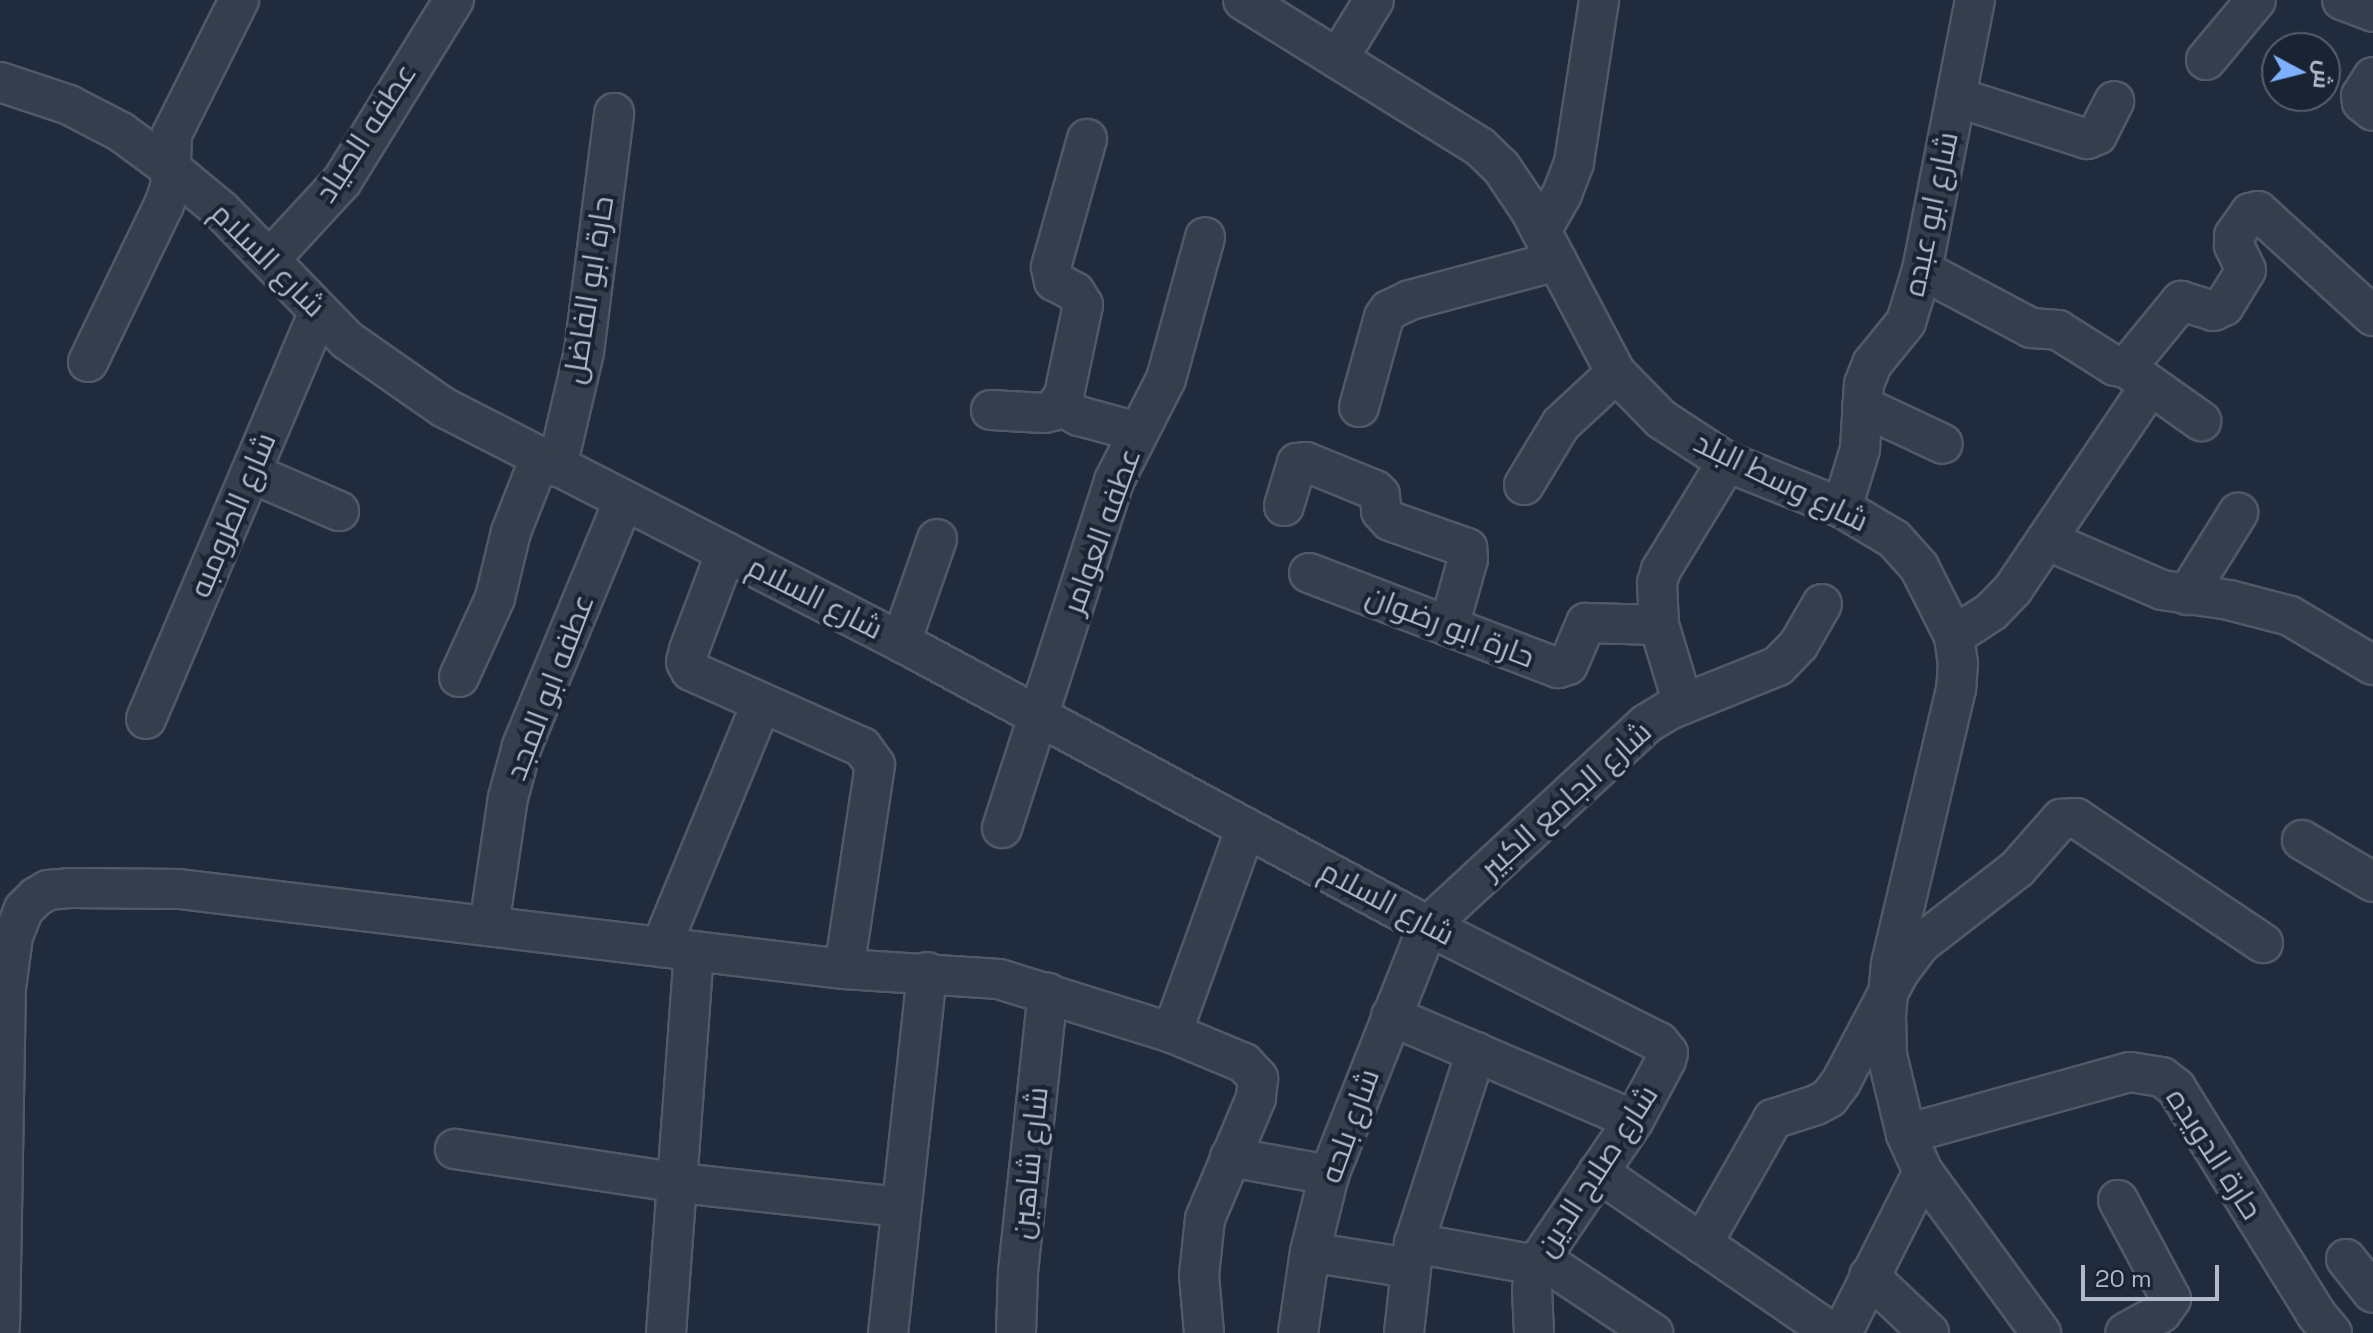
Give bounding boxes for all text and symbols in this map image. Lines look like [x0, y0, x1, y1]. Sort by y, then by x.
north arrow [2261, 32, 2341, 112]
street label: عطفه الصياد [308, 57, 424, 209]
text: ش [2307, 59, 2338, 90]
street label: شارع ابو عبده [1896, 129, 1966, 299]
street label: حارة ابو الفاضل [556, 194, 622, 386]
street label: شارع السلام [203, 195, 333, 325]
street label: شارع وسط البلد [1688, 424, 1874, 540]
street label: شارع الطرومبه [182, 427, 284, 603]
street label: عطفه العوامر [1055, 443, 1149, 619]
street label: شارع السلام [741, 549, 889, 647]
street label: حارة ابو رضوان [1361, 578, 1539, 676]
street label: عطفه ابو المجد [498, 589, 602, 785]
street label: شارع الجامع الكبير [1473, 714, 1659, 886]
street label: شارع السلام [1314, 853, 1460, 953]
street label: شارع بلحه [1313, 1064, 1387, 1188]
street label: شارع صلاح الدين [1528, 1079, 1666, 1263]
street label: حارة الدويده [2158, 1082, 2270, 1226]
street label: شارع شاهين [1004, 1085, 1056, 1241]
scale bar [2085, 1249, 2223, 1299]
text: 20 m [2095, 1263, 2152, 1294]

